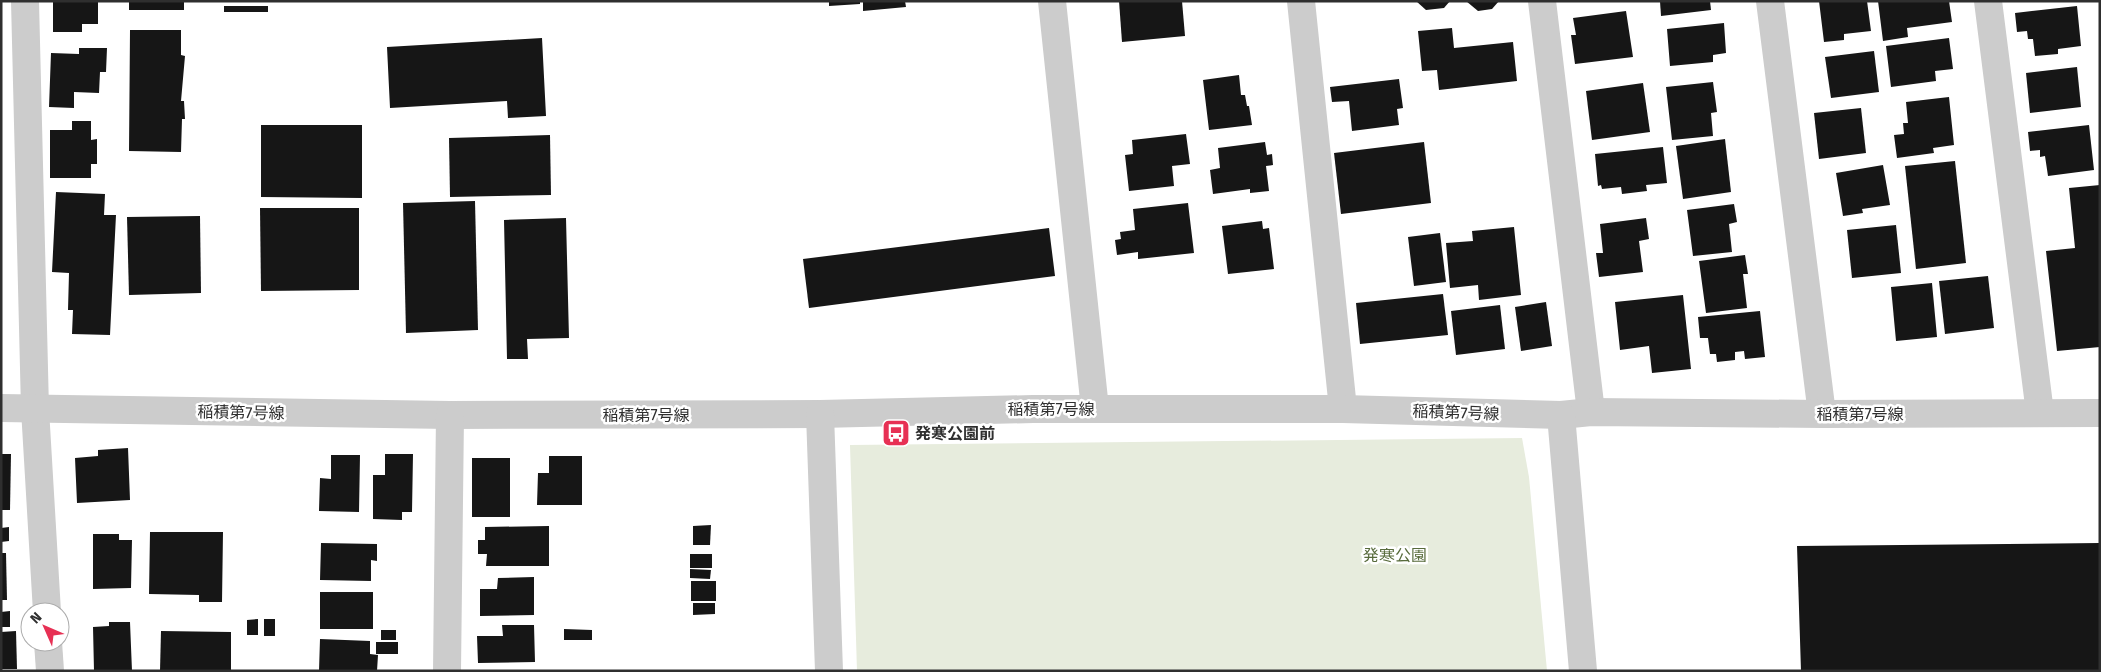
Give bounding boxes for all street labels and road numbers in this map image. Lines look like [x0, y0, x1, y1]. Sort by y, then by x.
street label: 稲積第7号線 [1007, 400, 1095, 419]
street label: 稲積第7号線 [1412, 401, 1500, 424]
street label: 稲積第7号線 [197, 402, 285, 423]
street label: 稲積第7号線 [1816, 405, 1904, 424]
street label: 稲積第7号線 [602, 406, 690, 425]

